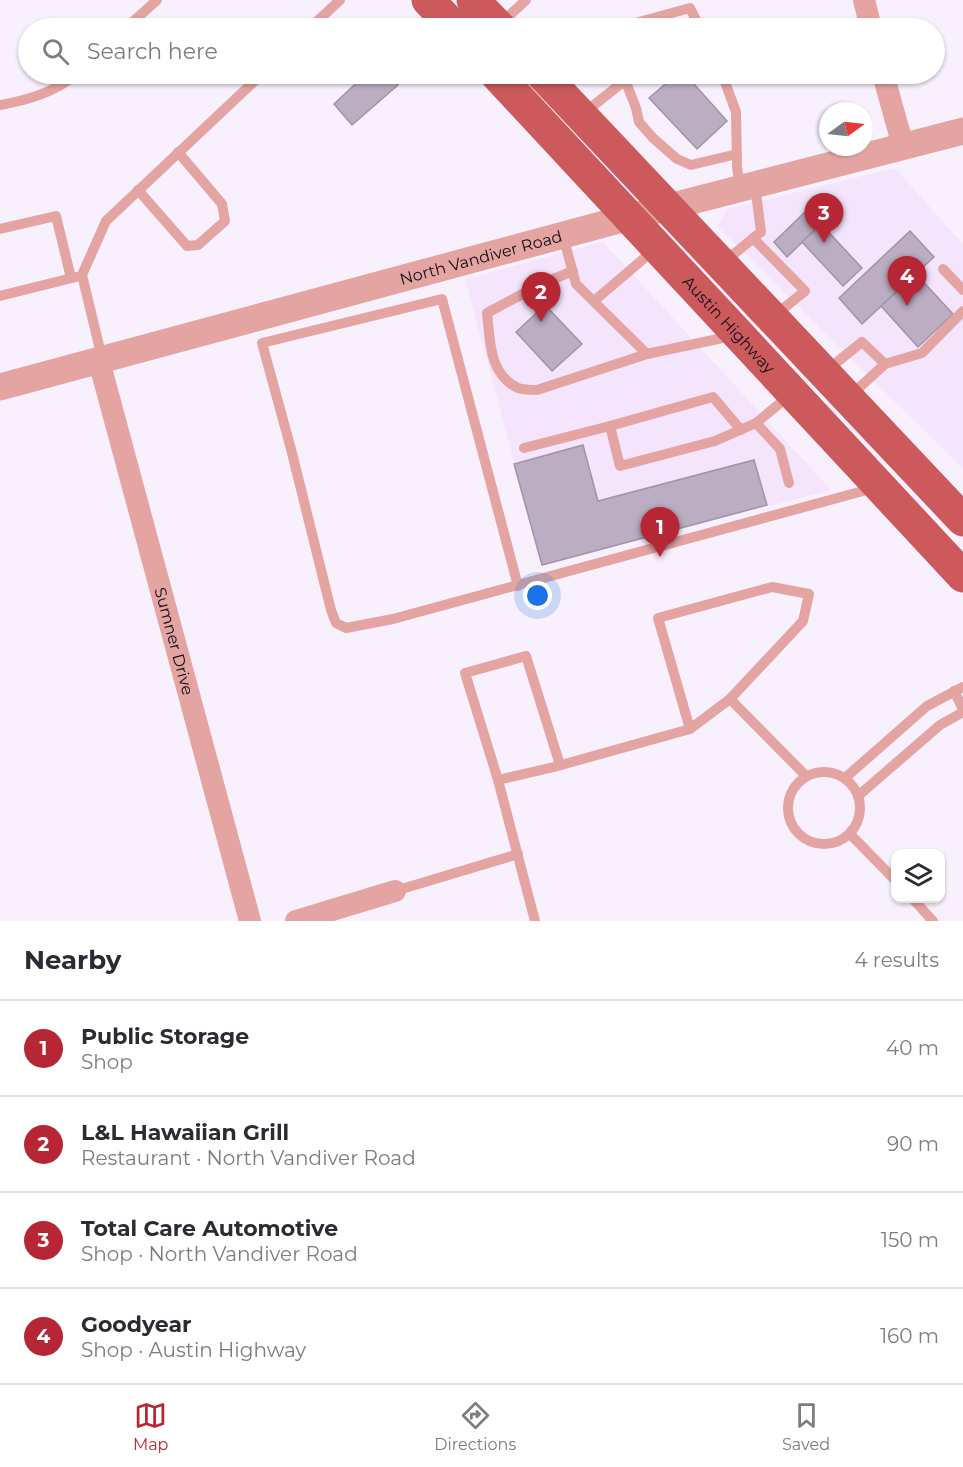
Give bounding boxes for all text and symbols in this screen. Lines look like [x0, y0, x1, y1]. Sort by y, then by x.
search box [18, 18, 945, 84]
icon: search [39, 35, 72, 68]
text: Search here [87, 38, 218, 65]
north arrow [819, 102, 873, 156]
pin: 3 [804, 194, 844, 243]
street label: North Vandiver Road [397, 226, 564, 288]
pin: 4 [888, 256, 926, 306]
pin: 2 [522, 272, 560, 322]
street label: Austin Highway [679, 272, 779, 377]
pin: 1 [640, 508, 680, 557]
your location [523, 581, 552, 610]
street label: Sumner Drive [151, 585, 198, 697]
map controls [891, 849, 945, 903]
button: layers [891, 849, 945, 903]
text: Nearby [24, 944, 121, 976]
text: 4 results [854, 948, 939, 972]
text: Public Storage [81, 1023, 249, 1050]
text: 1 [40, 1036, 47, 1060]
text: 40 m [886, 1036, 939, 1060]
text: Shop [81, 1050, 133, 1074]
text: L&L Hawaiian Grill [81, 1119, 289, 1146]
text: 2 [38, 1132, 49, 1156]
text: 90 m [887, 1132, 939, 1156]
text: Restaurant · North Vandiver Road [81, 1146, 416, 1170]
text: Total Care Automotive [81, 1215, 338, 1242]
text: 3 [38, 1228, 49, 1252]
text: 150 m [881, 1228, 939, 1252]
text: Shop · North Vandiver Road [81, 1242, 358, 1266]
text: Goodyear [81, 1311, 191, 1338]
text: 4 [37, 1324, 50, 1348]
text: 160 m [880, 1324, 939, 1348]
text: Shop · Austin Highway [81, 1338, 306, 1362]
tab: Map [133, 1399, 168, 1454]
tab: Directions [434, 1399, 516, 1454]
tab: Saved [782, 1399, 830, 1454]

